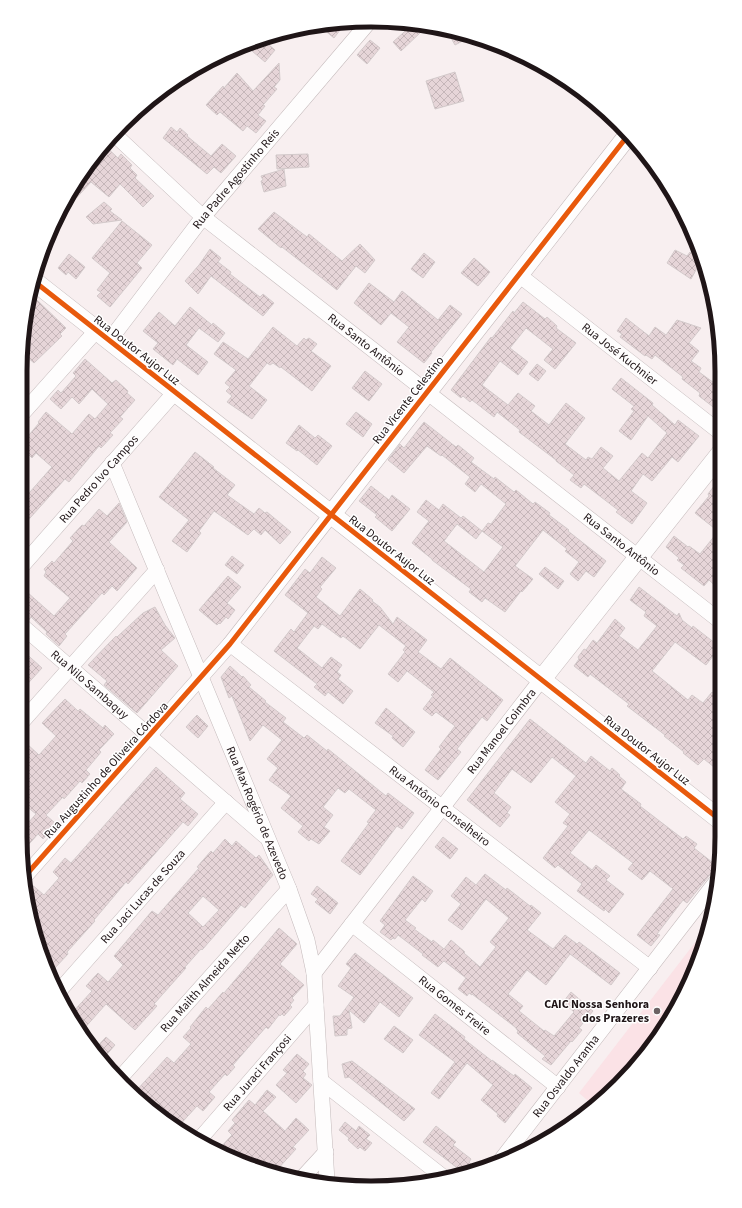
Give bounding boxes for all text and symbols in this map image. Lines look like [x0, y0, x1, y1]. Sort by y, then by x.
street label: Rua Padre Agostinho Reis [189, 125, 284, 233]
street label: Rua Santo Antônio [324, 310, 408, 380]
street label: Rua Doutor Aujor Luz [90, 311, 184, 390]
street label: Rua José Kuchnier [578, 319, 662, 390]
street label: Rua Vicente Celestino [369, 353, 448, 448]
street label: Rua Pedro Ivo Campos [55, 431, 143, 527]
street label: Rua Santo Antônio [579, 509, 663, 580]
street label: Rua Doutor Aujor Luz [345, 511, 439, 590]
street label: Rua Nilo Sambaquy [47, 646, 133, 724]
street label: Rua Manoel Coimbra [463, 685, 540, 778]
street label: Rua Augustinho de Oliveira Córdova [40, 698, 173, 842]
street label: Rua Doutor Aujor Luz [600, 711, 694, 790]
street label: Rua Max Rogério de Azevedo [222, 744, 292, 882]
street label: Rua Antônio Conselheiro [385, 762, 494, 851]
street label: Rua Jaci Lucas de Souza [97, 846, 190, 948]
street label: Rua Mailth Almeida Netto [157, 930, 254, 1036]
street label: Rua Gomes Freire [415, 972, 494, 1040]
place label: CAIC Nossa Senhora dos Prazeres [544, 996, 649, 1027]
marker: CAIC Nossa Senhora dos Prazeres [652, 1006, 662, 1016]
street label: Rua Juraci Françosi [220, 1031, 296, 1115]
street label: Rua Osvaldo Aranha [529, 1031, 604, 1121]

